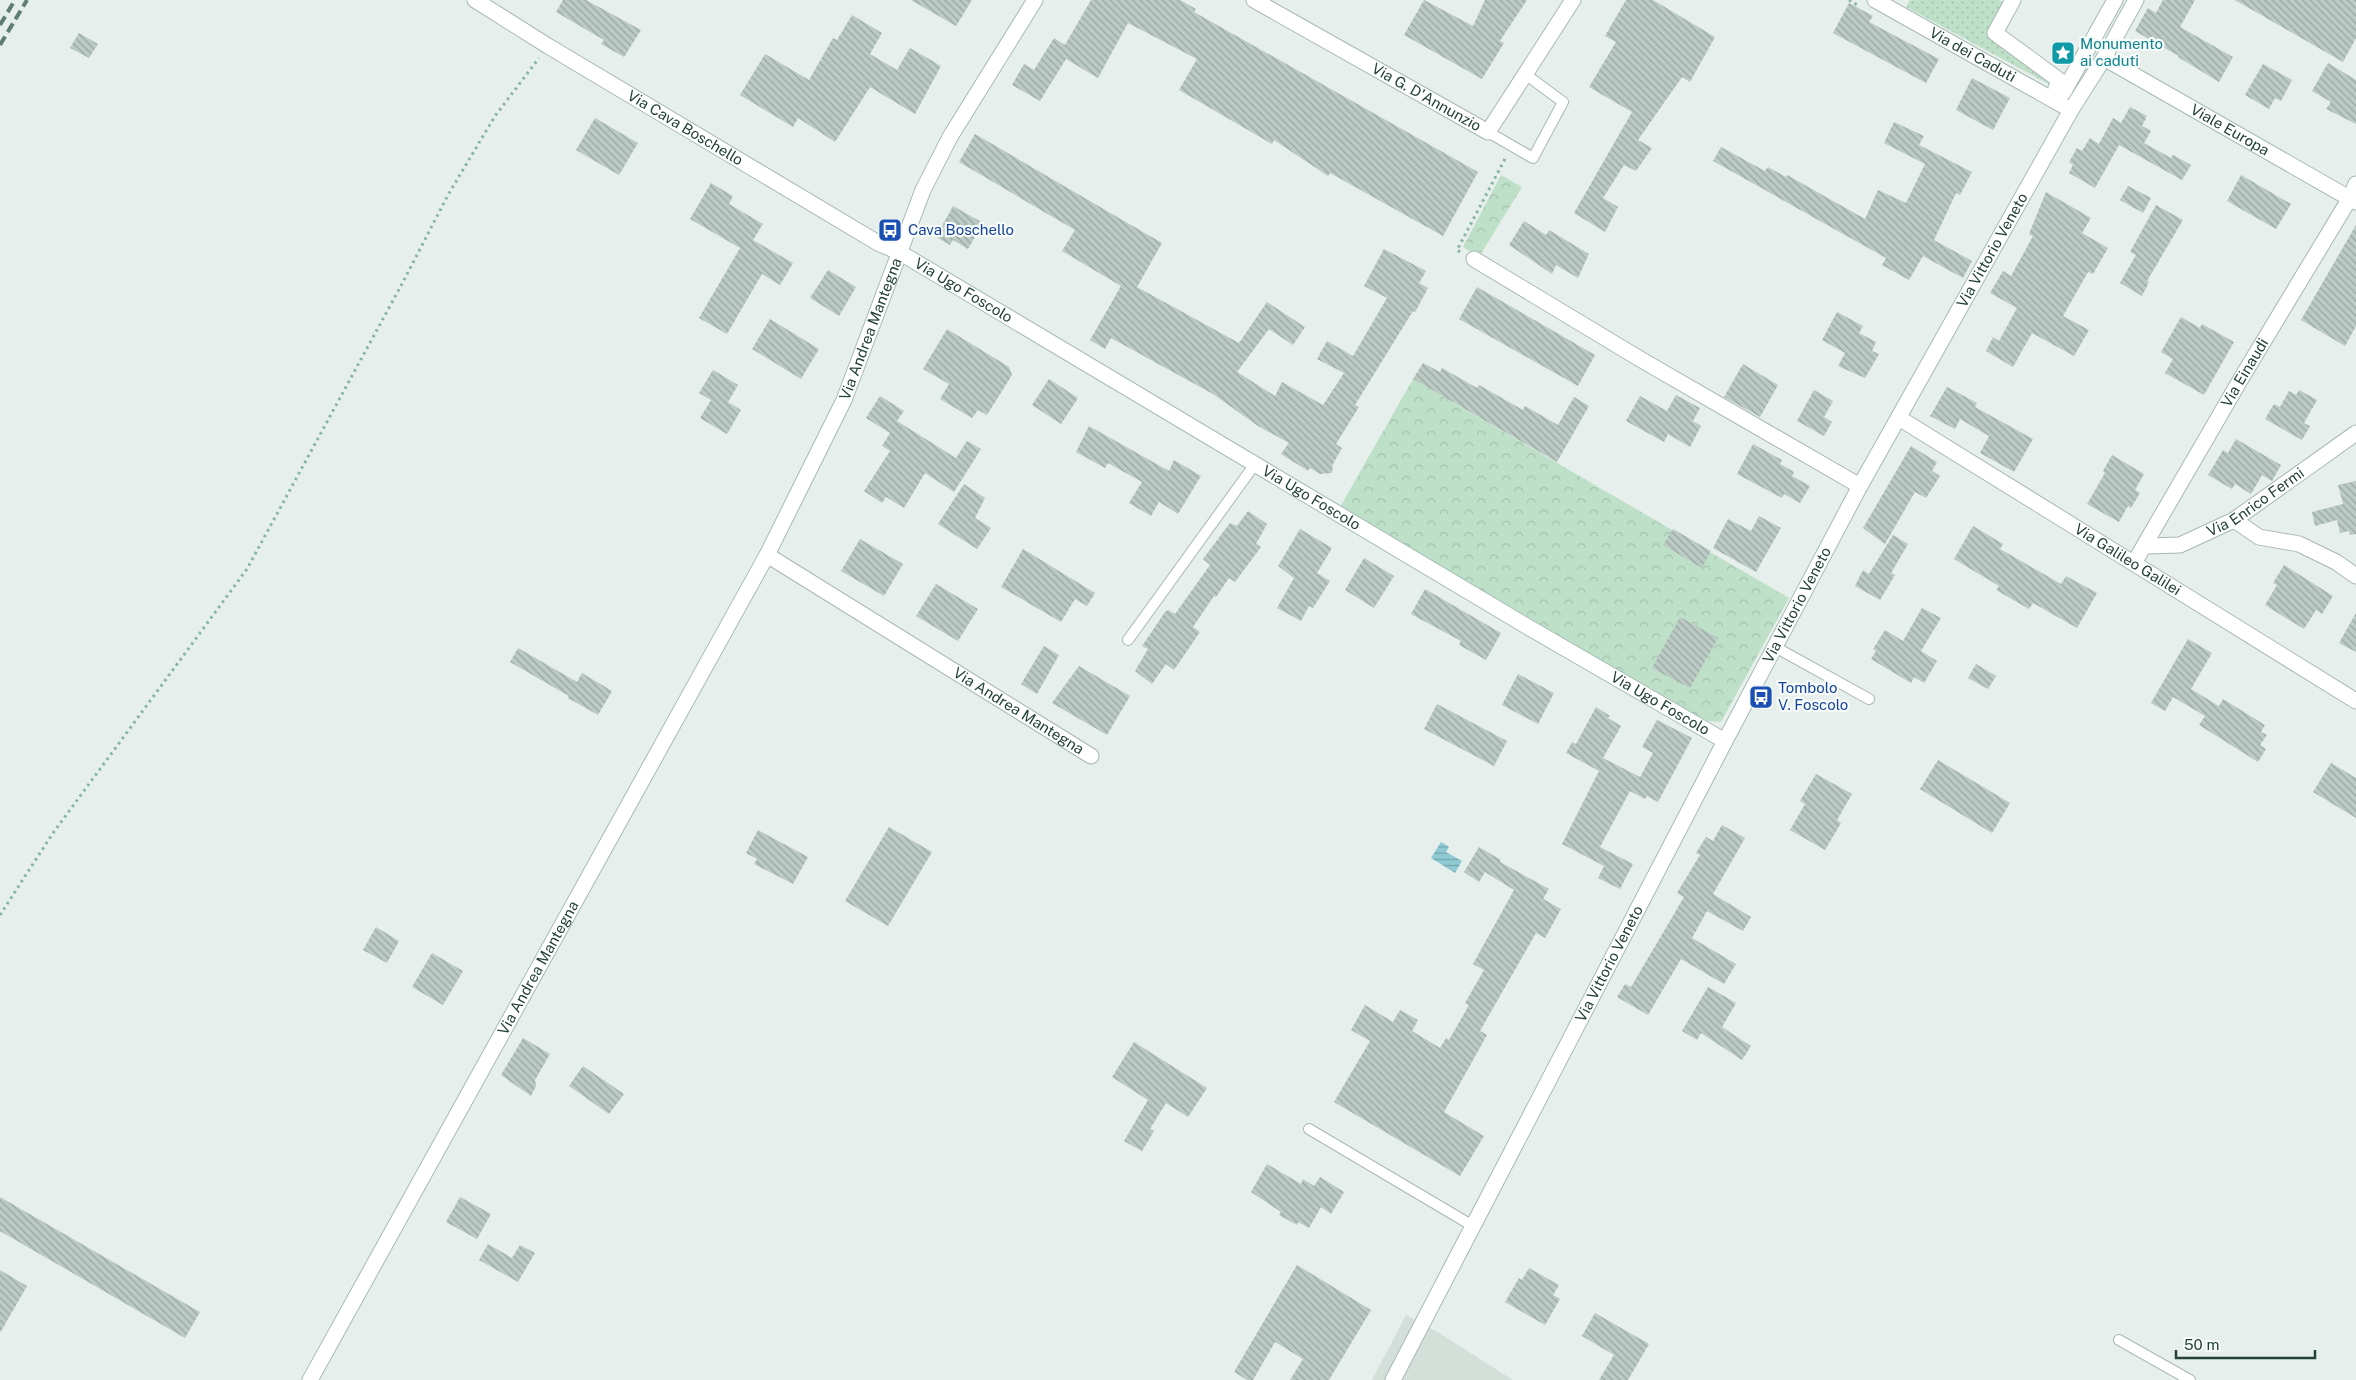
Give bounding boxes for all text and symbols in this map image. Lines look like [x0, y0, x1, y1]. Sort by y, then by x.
street label: Via dei Caduti [1927, 23, 2019, 85]
place label: Monumento ai caduti [2080, 35, 2163, 69]
place icon: Monumento ai caduti [2050, 40, 2076, 66]
street label: Via G. D'Annunzio [1369, 59, 1484, 134]
street label: Via Cava Boschello [624, 86, 746, 168]
street label: Viale Europa [2188, 100, 2272, 159]
street label: Via Vittorio Veneto [1953, 190, 2031, 310]
bus stop icon: Cava Boschello [877, 217, 903, 243]
place label: Cava Boschello [908, 221, 1014, 238]
street label: Via Ugo Foscolo [912, 254, 1016, 326]
street label: Via Andrea Mantegna [836, 255, 905, 402]
street label: Via Einaudi [2217, 335, 2271, 410]
street label: Via Ugo Foscolo [1260, 462, 1364, 533]
street label: Via Enrico Fermi [2204, 464, 2307, 539]
street label: Via Galileo Galilei [2072, 520, 2184, 599]
street label: Via Vittorio Veneto [1759, 544, 1834, 666]
street label: Via Andrea Mantegna [950, 664, 1087, 758]
street label: Via Ugo Foscolo [1608, 668, 1713, 738]
place label: Tombolo V. Foscolo [1778, 679, 1848, 713]
bus stop icon: Tombolo V. Foscolo [1748, 684, 1774, 710]
street label: Via Andrea Mantegna [494, 898, 582, 1038]
street label: Via Vittorio Veneto [1572, 903, 1646, 1025]
scale bar [2176, 1328, 2315, 1360]
text: 50 m [2184, 1336, 2219, 1353]

